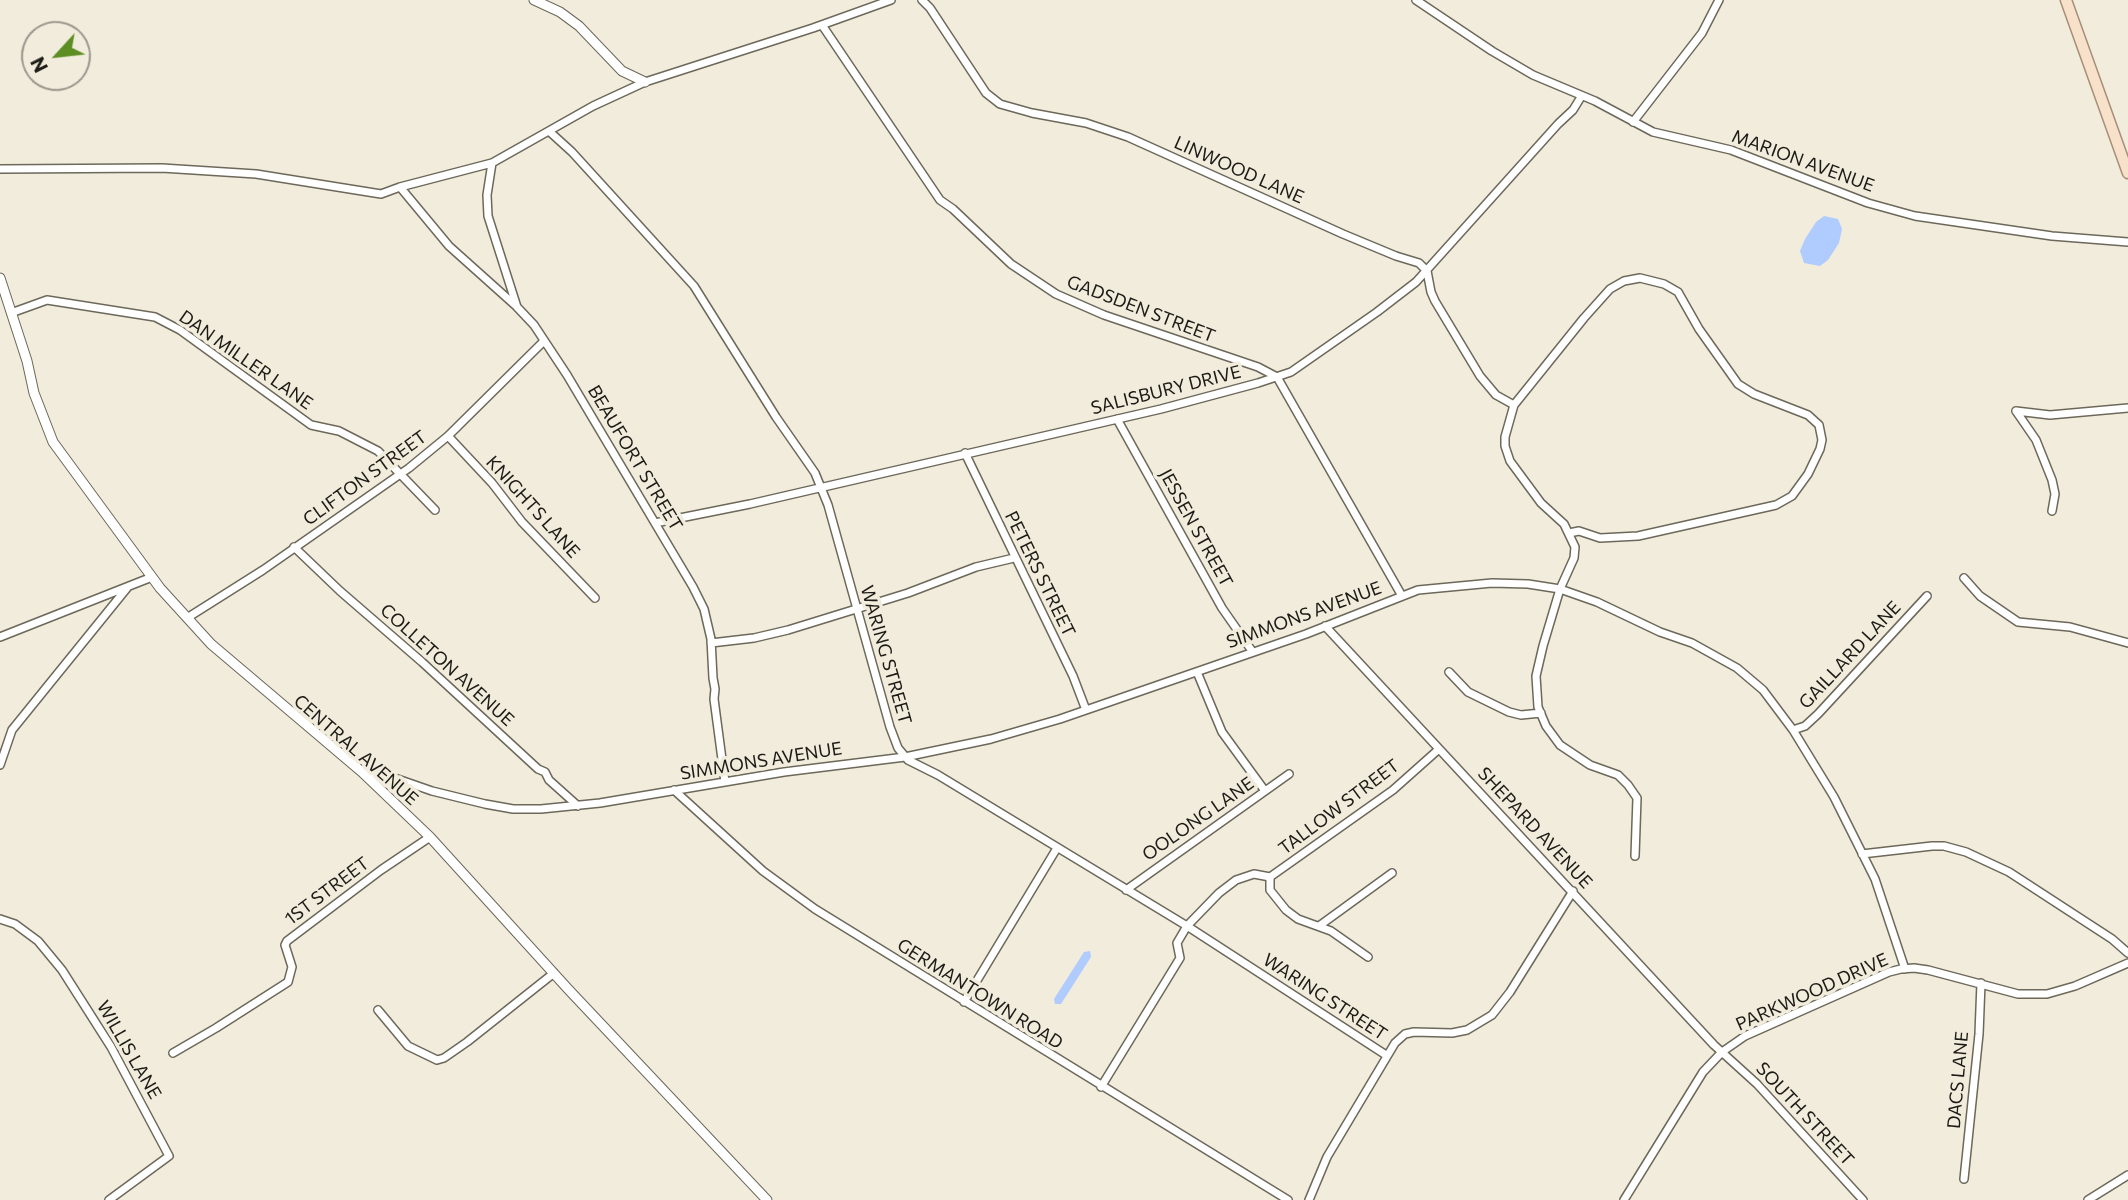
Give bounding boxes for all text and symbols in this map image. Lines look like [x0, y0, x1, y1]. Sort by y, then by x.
north arrow [21, 21, 91, 91]
text: N [25, 53, 52, 76]
street label: MARION AVENUE [1729, 125, 1877, 197]
street label: LINWOOD LANE [1171, 132, 1307, 208]
street label: GADSDEN STREET [1064, 271, 1218, 347]
street label: DAN MILLER LANE [175, 306, 317, 414]
street label: SALISBURY DRIVE [1089, 361, 1243, 419]
street label: BEAUFORT STREET [583, 381, 687, 535]
street label: CLIFTON STREET [299, 426, 431, 530]
street label: KNIGHTS LANE [482, 452, 584, 562]
street label: JESSEN STREET [1155, 465, 1237, 591]
street label: PETERS STREET [1000, 508, 1080, 640]
street label: SIMMONS AVENUE [1223, 577, 1385, 653]
street label: WARING STREET [856, 583, 916, 727]
street label: GAILLARD LANE [1795, 597, 1905, 713]
street label: COLLETON AVENUE [376, 599, 518, 731]
street label: CENTRAL AVENUE [289, 690, 423, 810]
street label: SIMMONS AVENUE [679, 738, 843, 784]
street label: TALLOW STREET [1274, 755, 1404, 859]
street label: SHEPARD AVENUE [1473, 763, 1597, 893]
street label: OOLONG LANE [1138, 773, 1258, 865]
street label: 1ST STREET [281, 852, 373, 930]
street label: GERMANTOWN ROAD [893, 934, 1067, 1054]
street label: WARING STREET [1259, 949, 1391, 1045]
street label: PARKWOOD DRIVE [1733, 949, 1891, 1035]
street label: WILLIS LANE [92, 997, 166, 1103]
street label: DACS LANE [1943, 1030, 1973, 1130]
street label: SOUTH STREET [1752, 1058, 1858, 1170]

